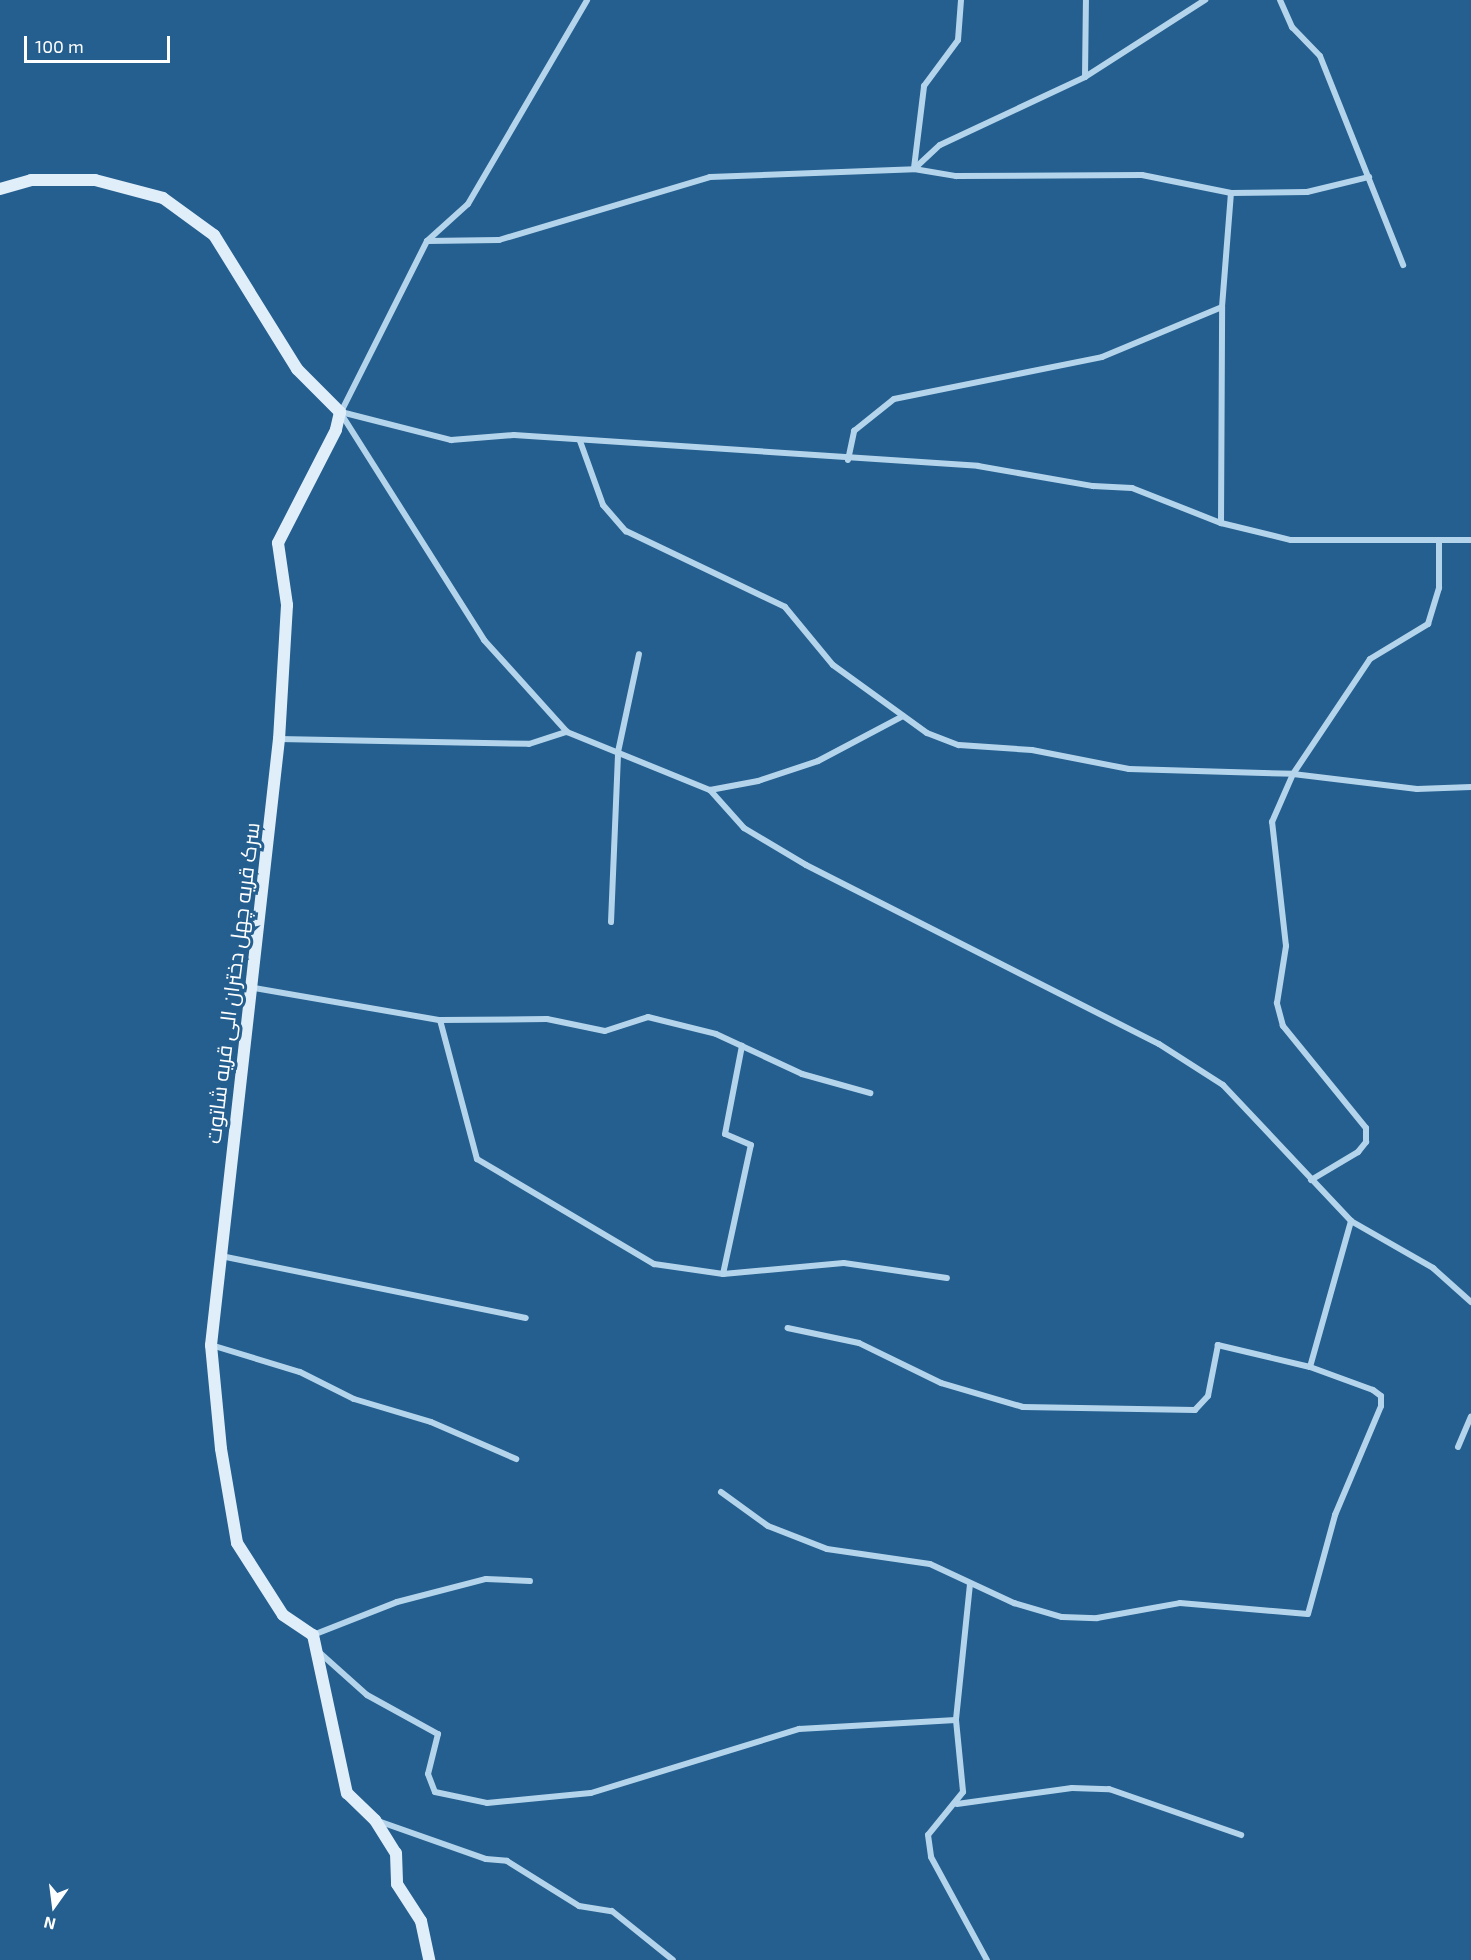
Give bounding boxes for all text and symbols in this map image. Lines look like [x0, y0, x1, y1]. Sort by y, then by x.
scale bar [27, 24, 172, 62]
text: 100 m [35, 35, 84, 57]
street label: سرک قریه چهل دختران الی قریه شاتوت [200, 821, 264, 1145]
north arrow [24, 1876, 84, 1936]
text: N [42, 1913, 57, 1935]

